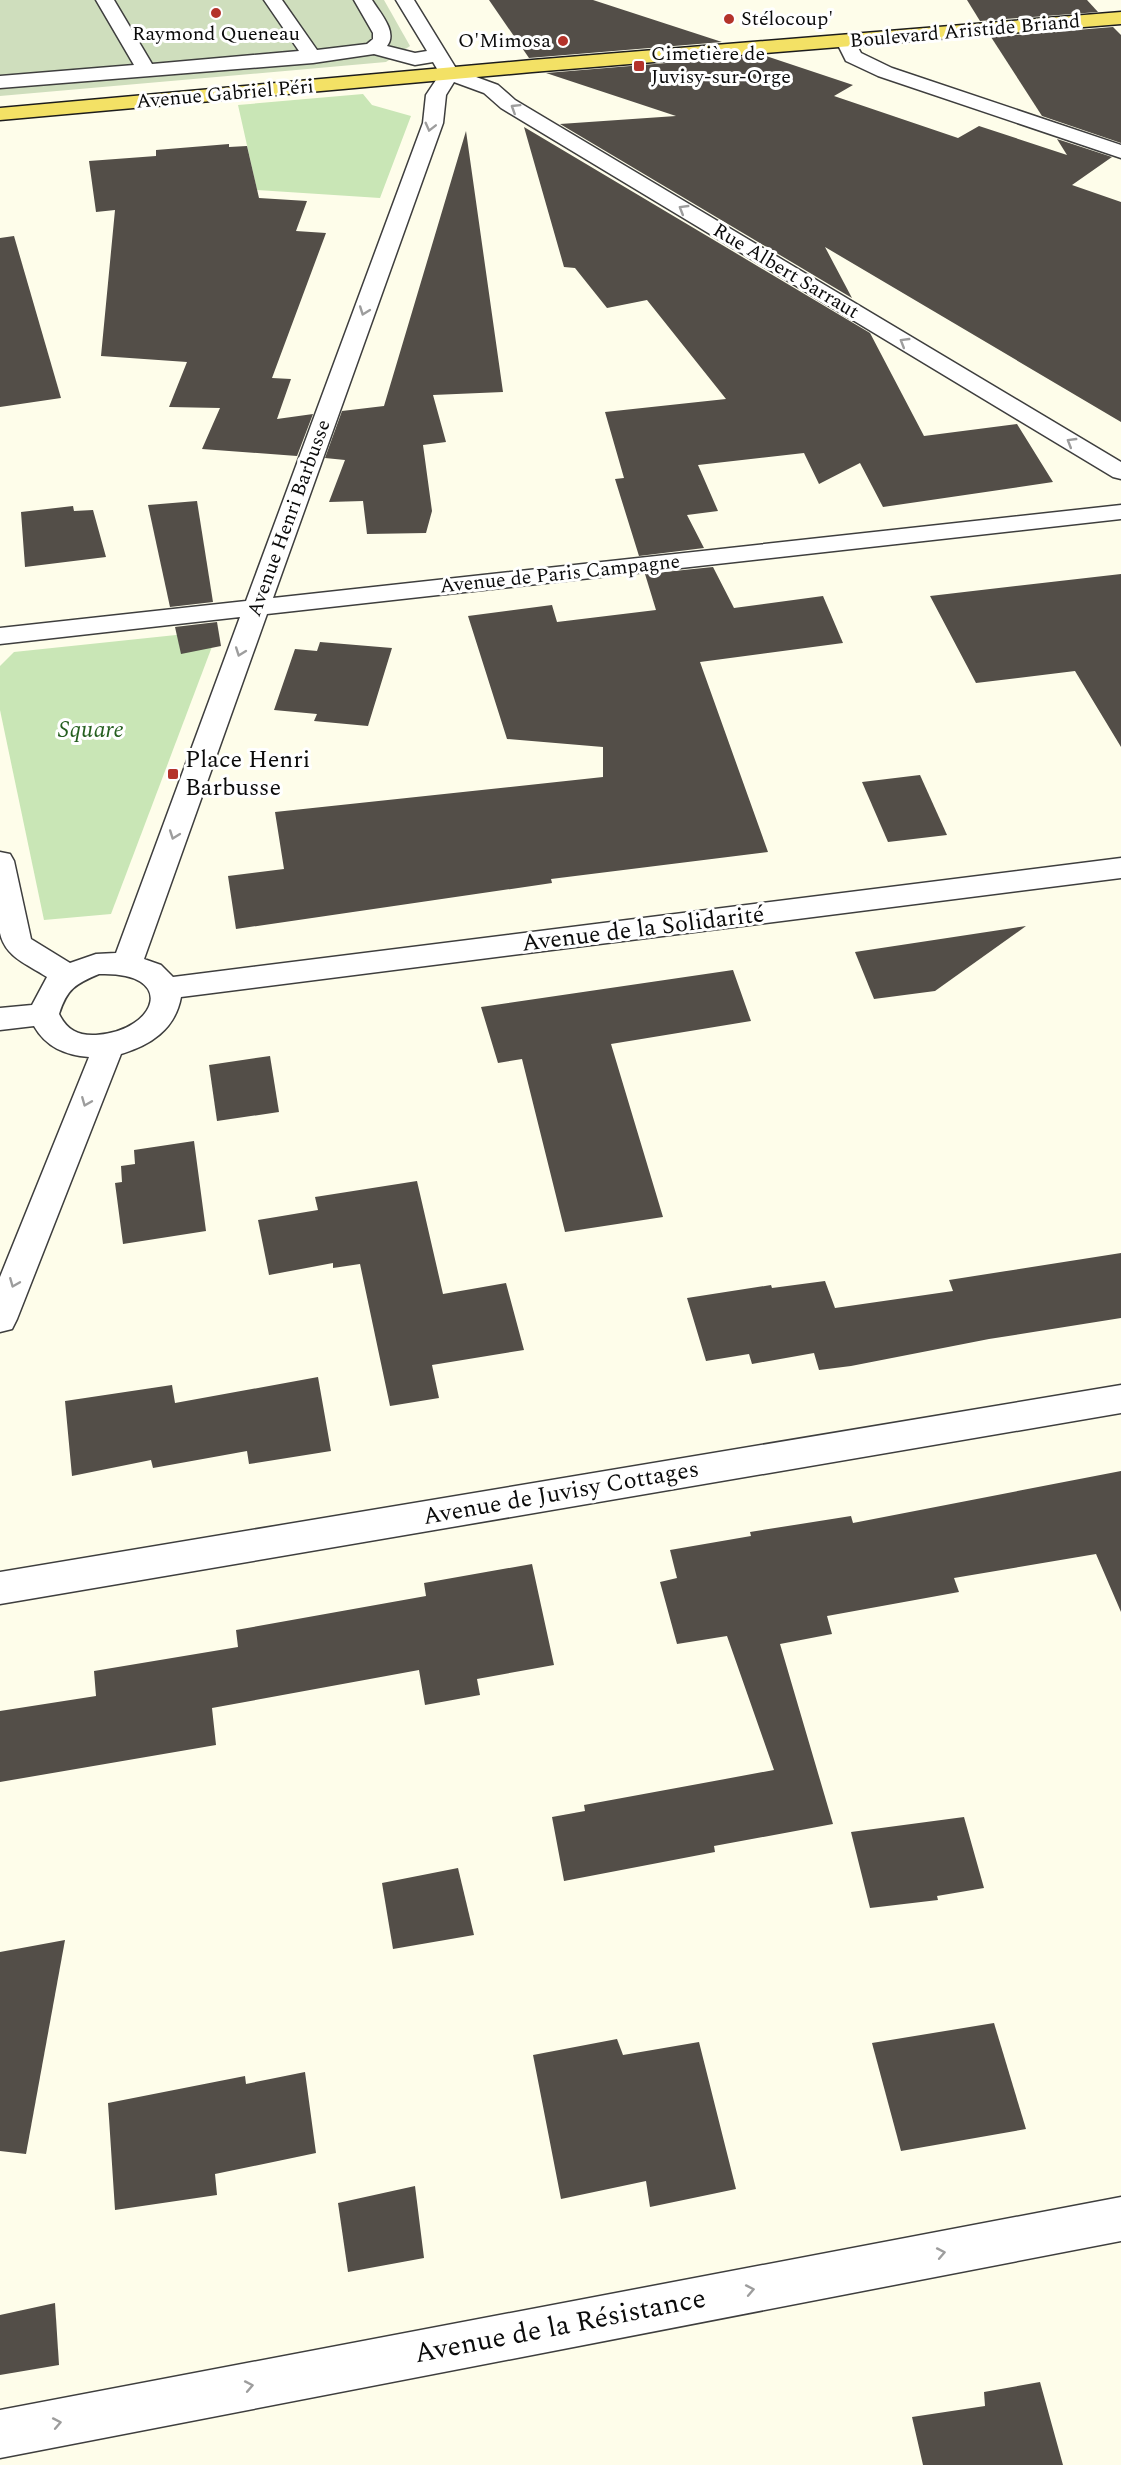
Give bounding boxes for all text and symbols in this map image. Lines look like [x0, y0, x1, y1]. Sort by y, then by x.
place label: Stélocoup' [741, 4, 833, 34]
marker: Raymond Queneau [209, 6, 223, 20]
street label: Boulevard Aristide Briand [849, 6, 1081, 56]
marker: Stélocoup' [722, 12, 736, 26]
place label: Raymond Queneau [132, 19, 300, 49]
place label: O'Mimosa [458, 26, 551, 56]
marker: O'Mimosa [556, 34, 570, 48]
place label: Cimetière de Juvisy-sur-Orge [651, 39, 791, 92]
marker: Cimetière de Juvisy-sur-Orge [632, 59, 646, 73]
street label: Avenue Gabriel Péri [135, 71, 315, 117]
one-way arrow [511, 105, 522, 116]
one-way arrow [425, 122, 438, 132]
one-way arrow [679, 205, 689, 216]
street label: Rue Albert Sarraut [707, 215, 865, 327]
one-way arrow [359, 305, 372, 315]
one-way arrow [900, 337, 910, 349]
street label: Avenue Henri Barbusse [239, 415, 339, 621]
one-way arrow [1067, 438, 1077, 450]
street label: Avenue de Paris Campagne [438, 546, 682, 602]
one-way arrow [235, 645, 247, 656]
park label: Square [58, 712, 124, 748]
place label: Place Henri Barbusse [185, 742, 310, 806]
marker: Place Henri Barbusse [166, 767, 180, 781]
one-way arrow [168, 829, 181, 840]
street label: Avenue de la Solidarité [520, 896, 766, 962]
one-way arrow [81, 1095, 93, 1106]
one-way arrow [9, 1277, 21, 1288]
street label: Avenue de Juvisy Cottages [420, 1451, 702, 1535]
one-way arrow [936, 2247, 946, 2260]
street label: Avenue de la Résistance [411, 2277, 709, 2375]
one-way arrow [745, 2284, 755, 2297]
one-way arrow [244, 2380, 254, 2393]
one-way arrow [52, 2417, 62, 2430]

